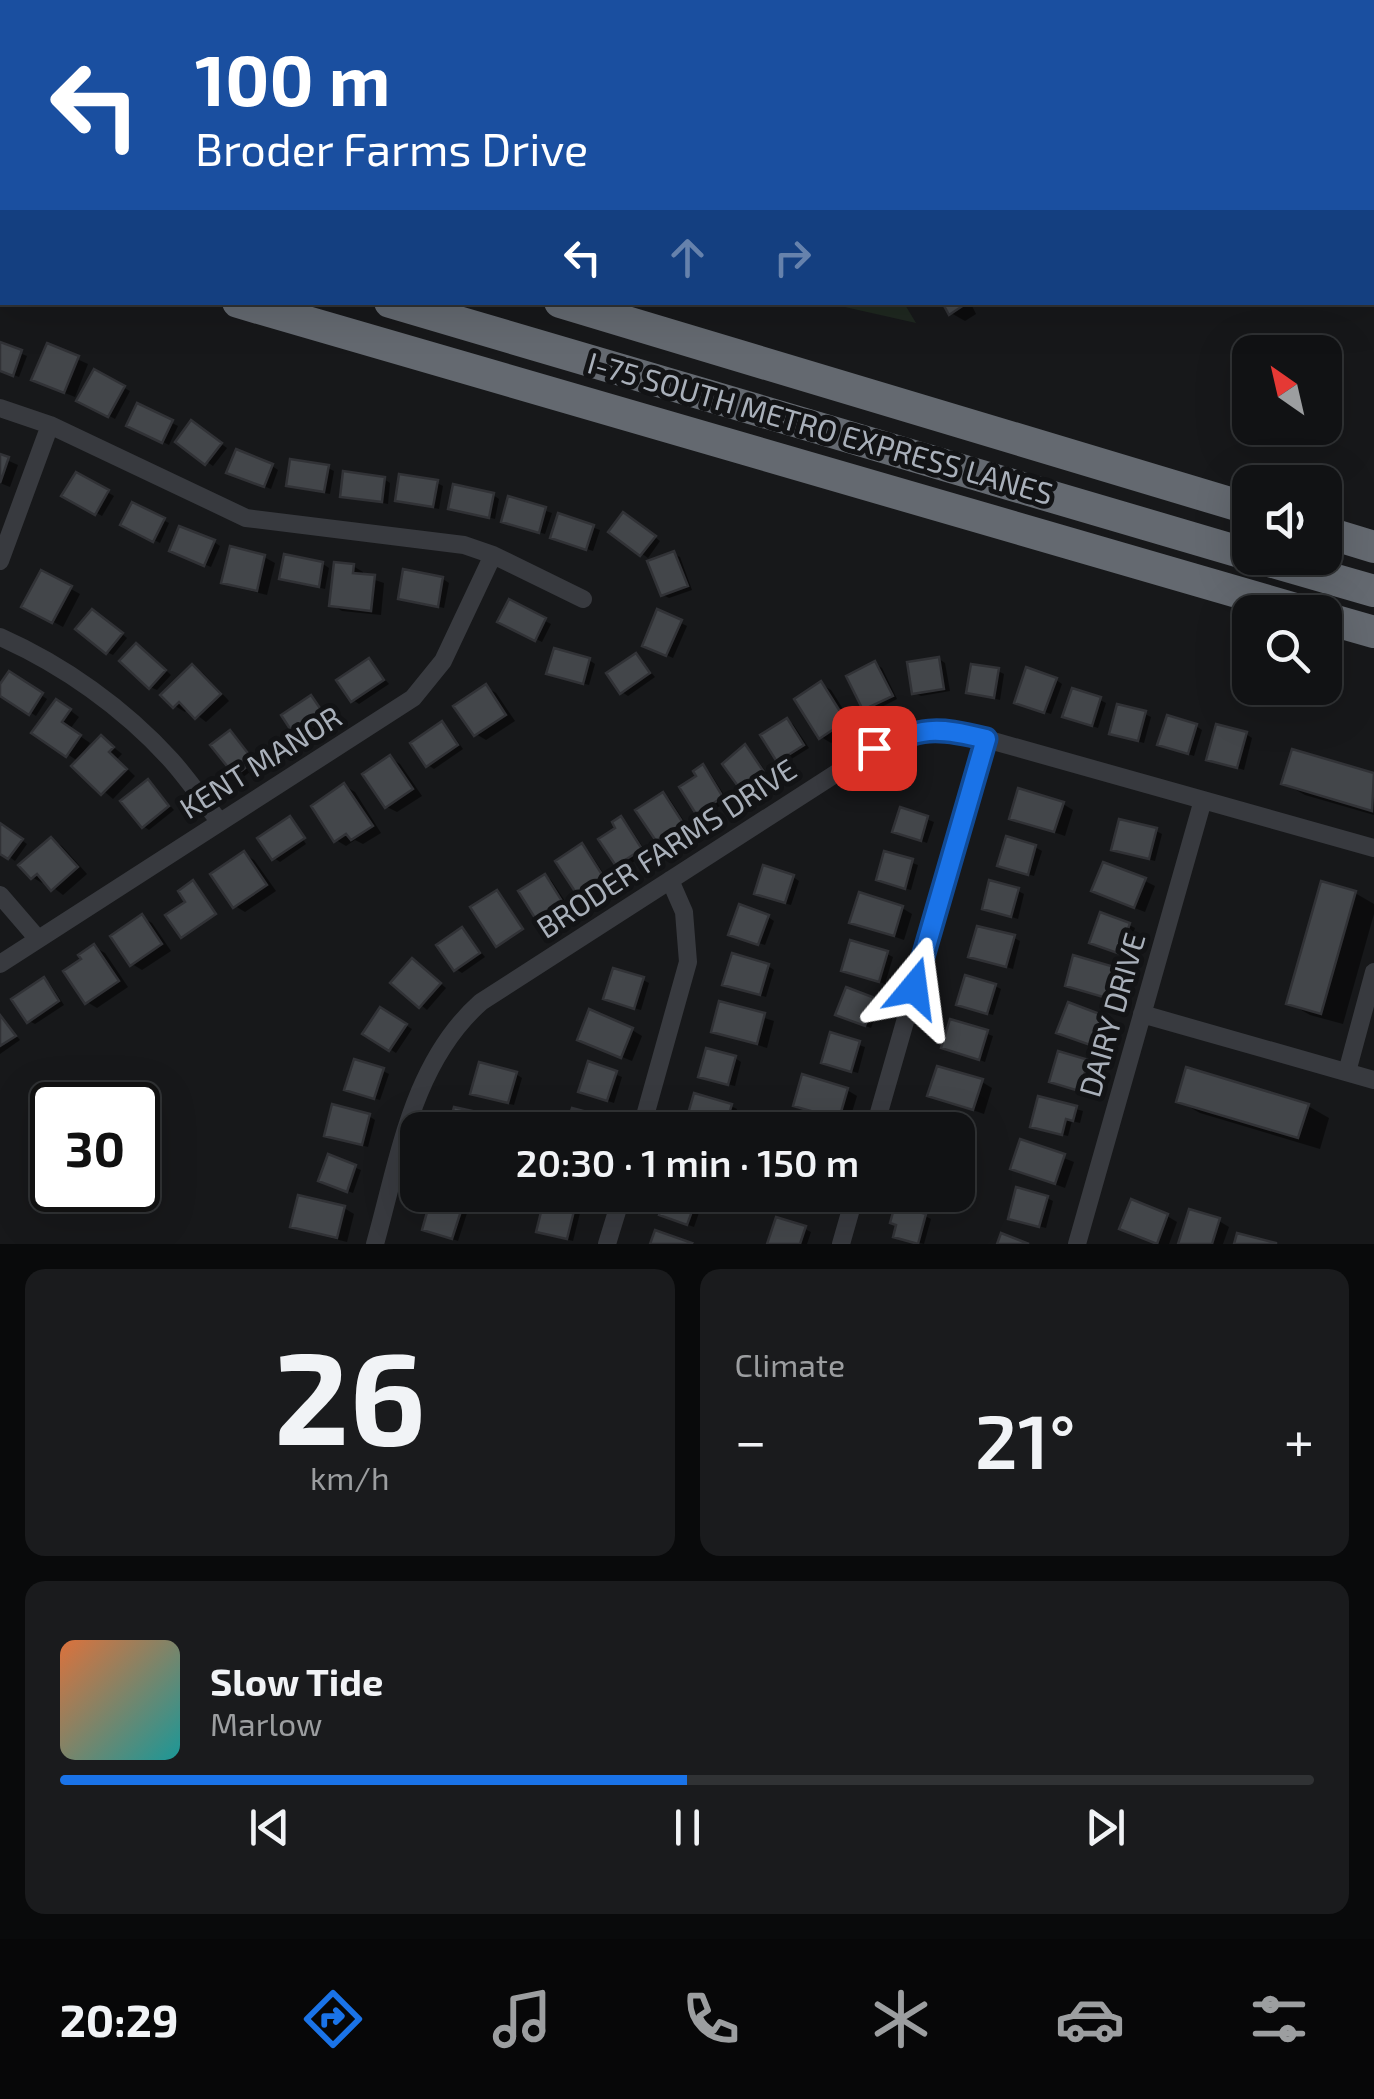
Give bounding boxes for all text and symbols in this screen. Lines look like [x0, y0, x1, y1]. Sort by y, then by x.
text: 100 m [195, 36, 390, 120]
icon: left [30, 40, 160, 170]
text: Broder Farms Drive [195, 121, 588, 175]
icon: left [555, 230, 610, 285]
icon: ahead [660, 230, 715, 285]
icon: right [765, 230, 820, 285]
north arrow [1232, 335, 1342, 445]
map controls [1232, 335, 1342, 705]
street label: I-75 SOUTH METRO EXPRESS LANES [584, 343, 1057, 511]
button: sound [1232, 465, 1342, 575]
button: search [1232, 595, 1342, 705]
street label: KENT MANOR [173, 697, 347, 825]
pin [832, 706, 917, 791]
icon: arrive [847, 721, 902, 776]
street label: BRODER FARMS DRIVE [529, 750, 802, 945]
street label: DAIRY DRIVE [1070, 928, 1152, 1101]
position arrow [862, 936, 966, 1040]
speed limit sign: 30 [30, 1082, 160, 1212]
text: 20:30 · 1 min · 150 m [516, 1139, 859, 1185]
text: 26 [274, 1315, 426, 1471]
text: Climate [735, 1345, 845, 1383]
text: 21° [975, 1394, 1076, 1484]
text: − [735, 1406, 767, 1472]
text: + [1284, 1406, 1314, 1472]
text: km/h [310, 1458, 389, 1496]
text: Slow Tide [210, 1658, 383, 1704]
text: Marlow [210, 1704, 322, 1742]
icon: previous [242, 1800, 297, 1855]
icon: pause [660, 1800, 715, 1855]
icon: next [1078, 1800, 1133, 1855]
icon: directions [298, 1984, 368, 2054]
icon: music [487, 1984, 557, 2054]
icon: phone [676, 1984, 746, 2054]
icon: climate [866, 1984, 936, 2054]
icon: car [1055, 1984, 1125, 2054]
icon: filters [1244, 1984, 1314, 2054]
text: 20:29 [60, 1992, 178, 2046]

